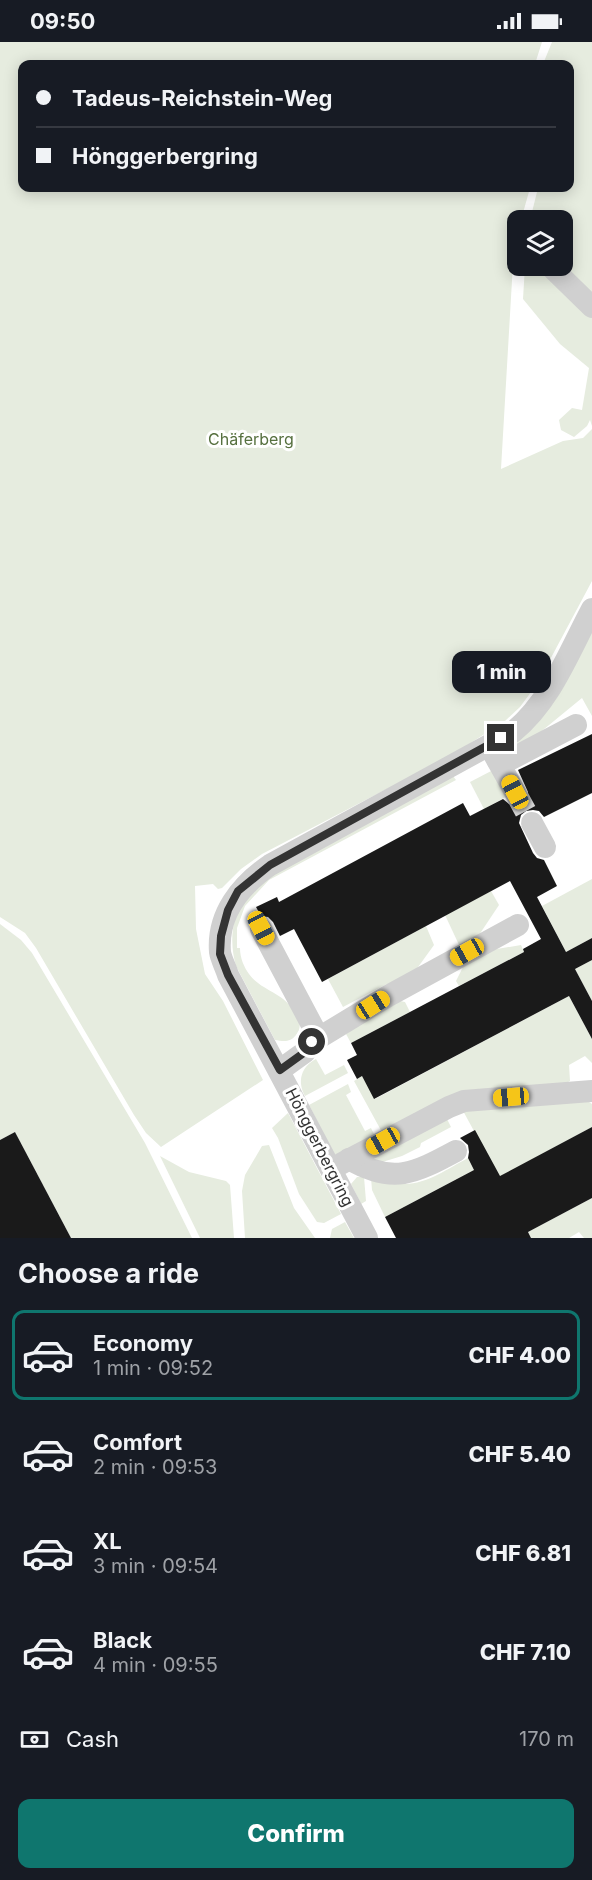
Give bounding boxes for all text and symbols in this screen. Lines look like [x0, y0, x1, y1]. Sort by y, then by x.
text: 09:50 [30, 8, 95, 34]
text: Tadeus-Reichstein-Weg [72, 85, 332, 111]
text: Hönggerbergring [72, 143, 258, 169]
map controls [507, 210, 573, 276]
button: layers [507, 210, 573, 276]
park label: Chäferberg [208, 429, 294, 449]
callout: 1 min [452, 651, 550, 693]
text: 1 min [476, 660, 527, 684]
route end [487, 724, 514, 751]
car [499, 772, 531, 812]
car [245, 908, 277, 948]
car [447, 935, 487, 969]
car [353, 988, 393, 1022]
route start [298, 1028, 325, 1055]
street label: Hönggerbergring [282, 1084, 358, 1210]
car [492, 1086, 530, 1108]
car [363, 1124, 403, 1158]
text: Choose a ride [18, 1257, 199, 1290]
icon: car [21, 1328, 75, 1382]
text: Economy [93, 1330, 193, 1356]
text: CHF 4.00 [469, 1342, 571, 1368]
text: 1 min · 09:52 [93, 1356, 213, 1380]
icon: car [21, 1427, 75, 1481]
text: Comfort [93, 1429, 182, 1455]
text: CHF 5.40 [468, 1441, 571, 1467]
text: 2 min · 09:53 [93, 1455, 217, 1479]
icon: car [21, 1526, 75, 1580]
text: XL [93, 1528, 122, 1554]
text: CHF 6.81 [475, 1540, 571, 1566]
text: 3 min · 09:54 [93, 1554, 218, 1578]
icon: car [21, 1625, 75, 1679]
text: Black [93, 1627, 152, 1653]
text: CHF 7.10 [480, 1639, 571, 1665]
text: 4 min · 09:55 [93, 1653, 218, 1677]
icon: cash [18, 1723, 51, 1756]
text: Cash [66, 1726, 119, 1752]
text: 170 m [519, 1727, 574, 1751]
button: Confirm [18, 1799, 574, 1868]

